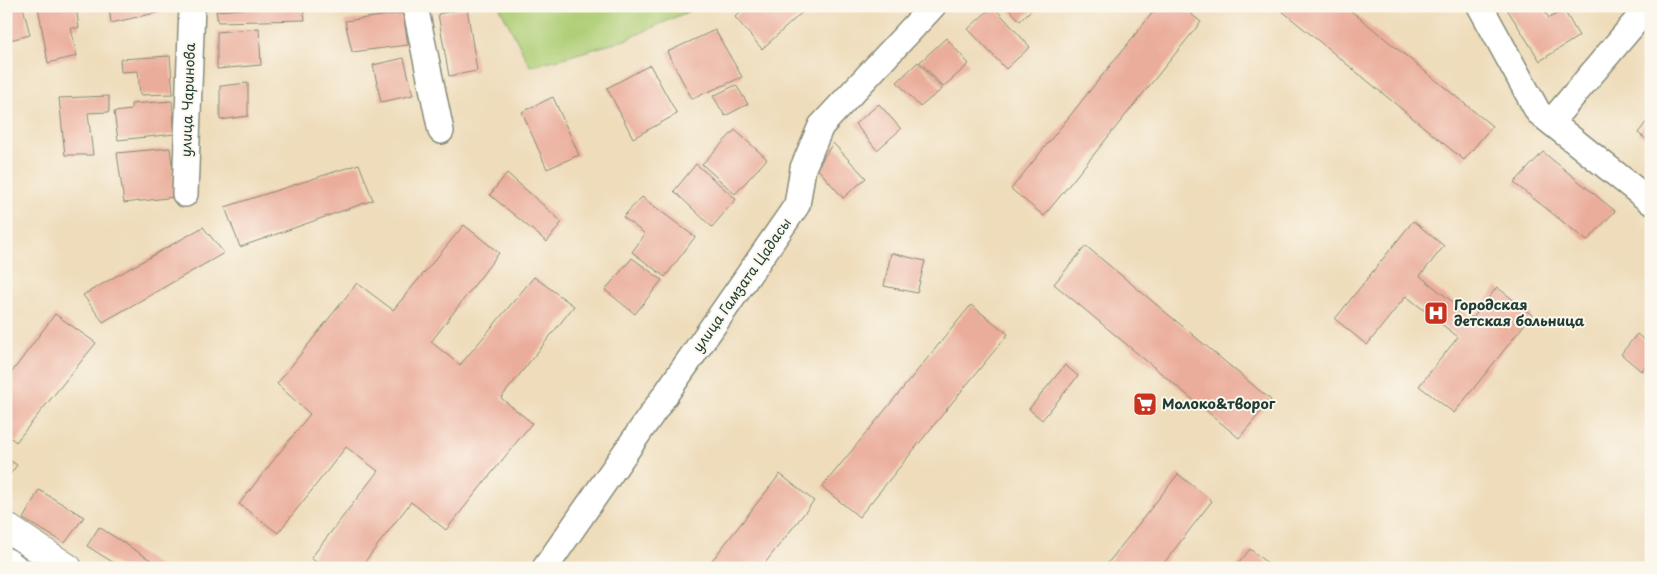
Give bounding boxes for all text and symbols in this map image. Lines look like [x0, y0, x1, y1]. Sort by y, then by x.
street label: улица Чаринова [175, 42, 200, 158]
street label: улица Гамзата Цадасы [687, 213, 796, 356]
place label: Городская детская больница [1454, 294, 1585, 331]
hospital icon: Городская детская больница [1423, 300, 1449, 326]
supermarket icon: Молоко&творог [1132, 391, 1158, 417]
place label: Молоко&творог [1162, 393, 1276, 414]

